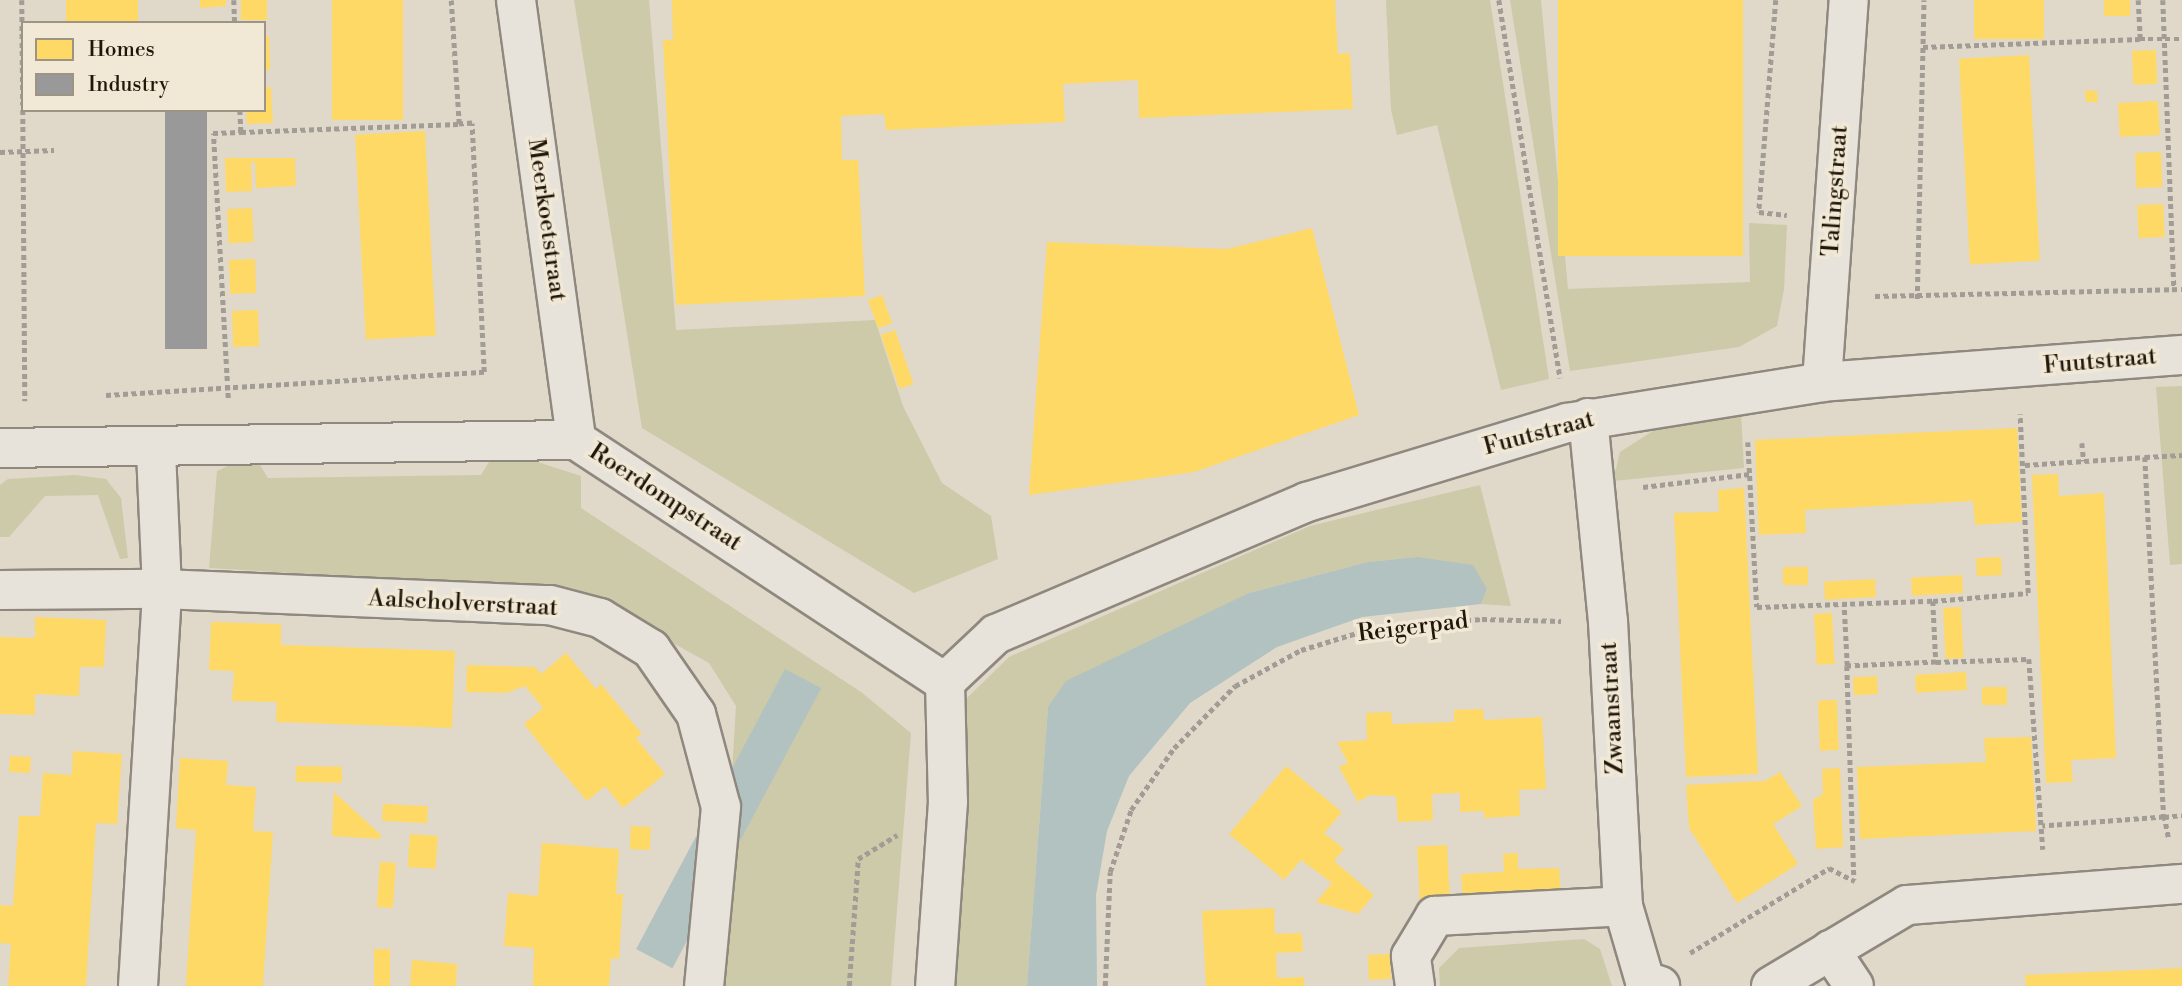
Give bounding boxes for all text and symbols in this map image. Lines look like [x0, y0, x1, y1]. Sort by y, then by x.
legend [21, 21, 266, 112]
text: Homes [88, 37, 155, 63]
text: Industry [88, 72, 169, 98]
street label: Talingstraat [1817, 124, 1855, 258]
street label: Meerkoetstraat [520, 137, 572, 303]
street label: Fuutstraat [2042, 343, 2158, 381]
street label: Fuutstraat [1480, 405, 1598, 463]
street label: Roerdompstraat [583, 438, 747, 558]
street label: Aalscholverstraat [367, 585, 559, 623]
street label: Reigerpad [1356, 607, 1470, 649]
street label: Zwaanstraat [1595, 641, 1631, 775]

